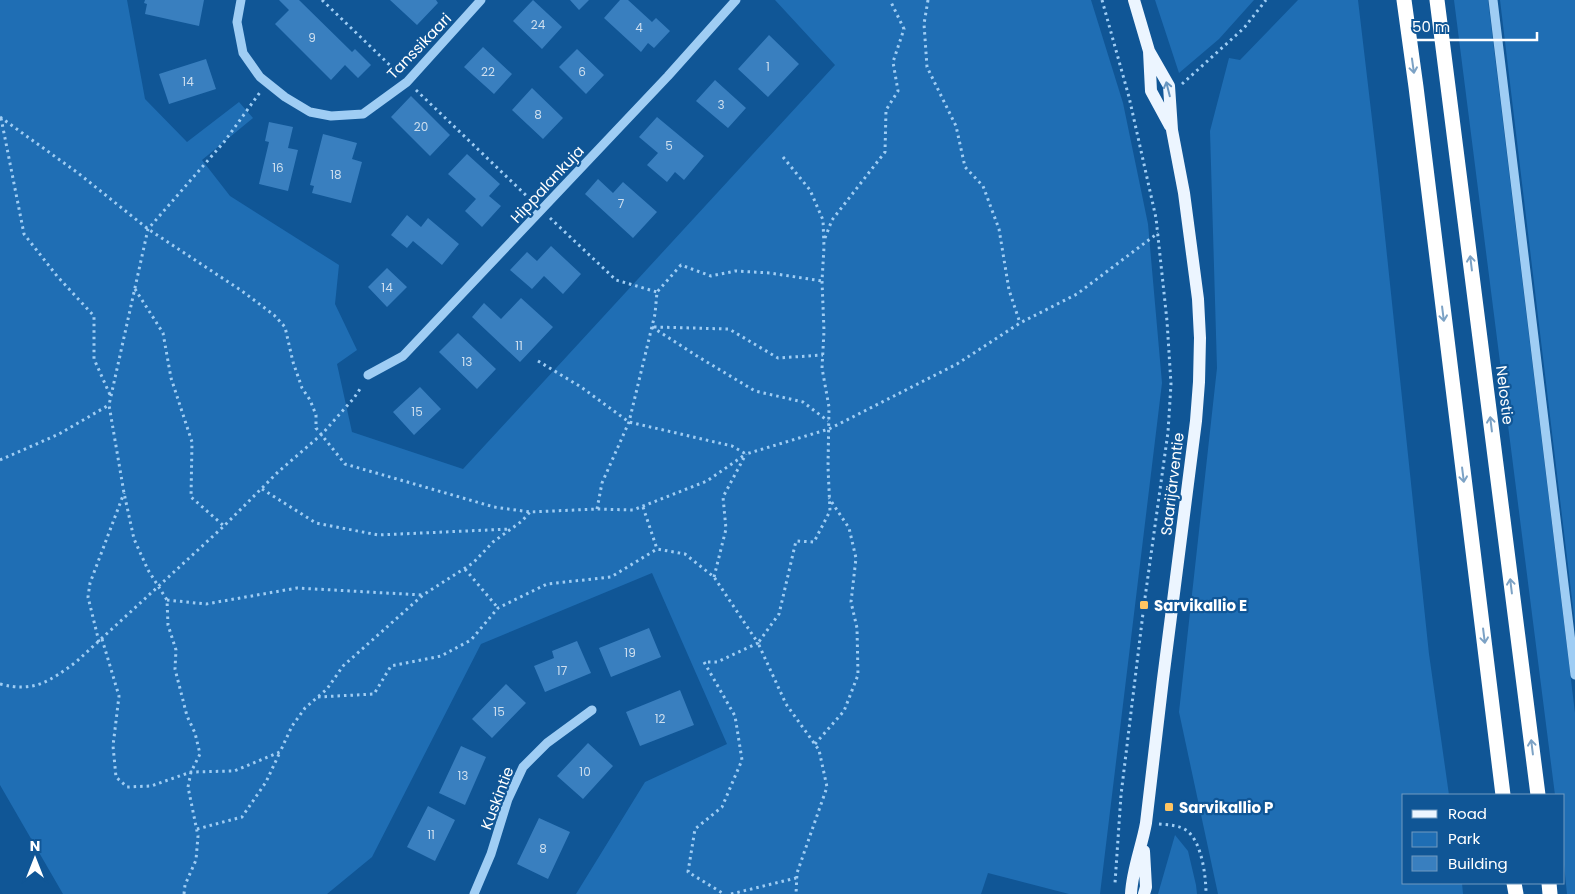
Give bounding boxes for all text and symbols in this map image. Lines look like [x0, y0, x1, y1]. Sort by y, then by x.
street label: Tanssikaari [382, 8, 456, 84]
scale bar [1405, 10, 1538, 42]
house number: 24 [531, 16, 546, 33]
text: 50 m [1412, 16, 1450, 37]
house number: 4 [635, 19, 643, 36]
house number: 9 [308, 29, 316, 46]
one-way arrow [1408, 57, 1418, 73]
house number: 1 [766, 58, 770, 75]
house number: 22 [481, 63, 495, 80]
house number: 6 [578, 63, 586, 80]
house number: 14 [182, 73, 194, 90]
one-way arrow [1163, 81, 1172, 97]
house number: 3 [717, 96, 725, 113]
house number: 8 [534, 106, 542, 123]
house number: 20 [414, 118, 428, 135]
house number: 5 [665, 137, 673, 154]
street label: Hippalankuja [506, 141, 588, 227]
house number: 16 [272, 159, 284, 176]
house number: 18 [330, 166, 342, 183]
house number: 7 [618, 195, 625, 212]
one-way arrow [1466, 256, 1476, 272]
house number: 14 [381, 279, 393, 296]
one-way arrow [1438, 305, 1448, 321]
house number: 11 [515, 337, 523, 354]
house number: 13 [462, 353, 472, 370]
street label: Nelostie [1491, 364, 1519, 426]
house number: 15 [411, 403, 423, 420]
one-way arrow [1486, 417, 1496, 433]
street label: Saarijärventie [1155, 431, 1189, 537]
one-way arrow [1459, 467, 1469, 483]
one-way arrow [1506, 578, 1516, 594]
place label: Sarvikallio E [1154, 595, 1247, 616]
marker: Sarvikallio E [1138, 599, 1150, 611]
one-way arrow [1479, 628, 1489, 644]
house number: 19 [624, 644, 636, 661]
house number: 17 [557, 662, 568, 679]
house number: 15 [493, 703, 505, 720]
house number: 12 [655, 710, 665, 727]
one-way arrow [1527, 739, 1537, 755]
street label: Kuskintie [475, 763, 519, 833]
house number: 10 [579, 763, 591, 780]
house number: 13 [458, 767, 468, 784]
legend [1402, 794, 1565, 884]
place label: Sarvikallio P [1179, 797, 1273, 818]
marker: Sarvikallio P [1163, 801, 1175, 813]
text: Road [1448, 803, 1487, 824]
house number: 11 [427, 826, 435, 843]
text: Park [1448, 828, 1480, 849]
north arrow [10, 834, 60, 884]
text: N [30, 836, 40, 856]
house number: 8 [539, 840, 547, 857]
text: Building [1448, 853, 1508, 874]

